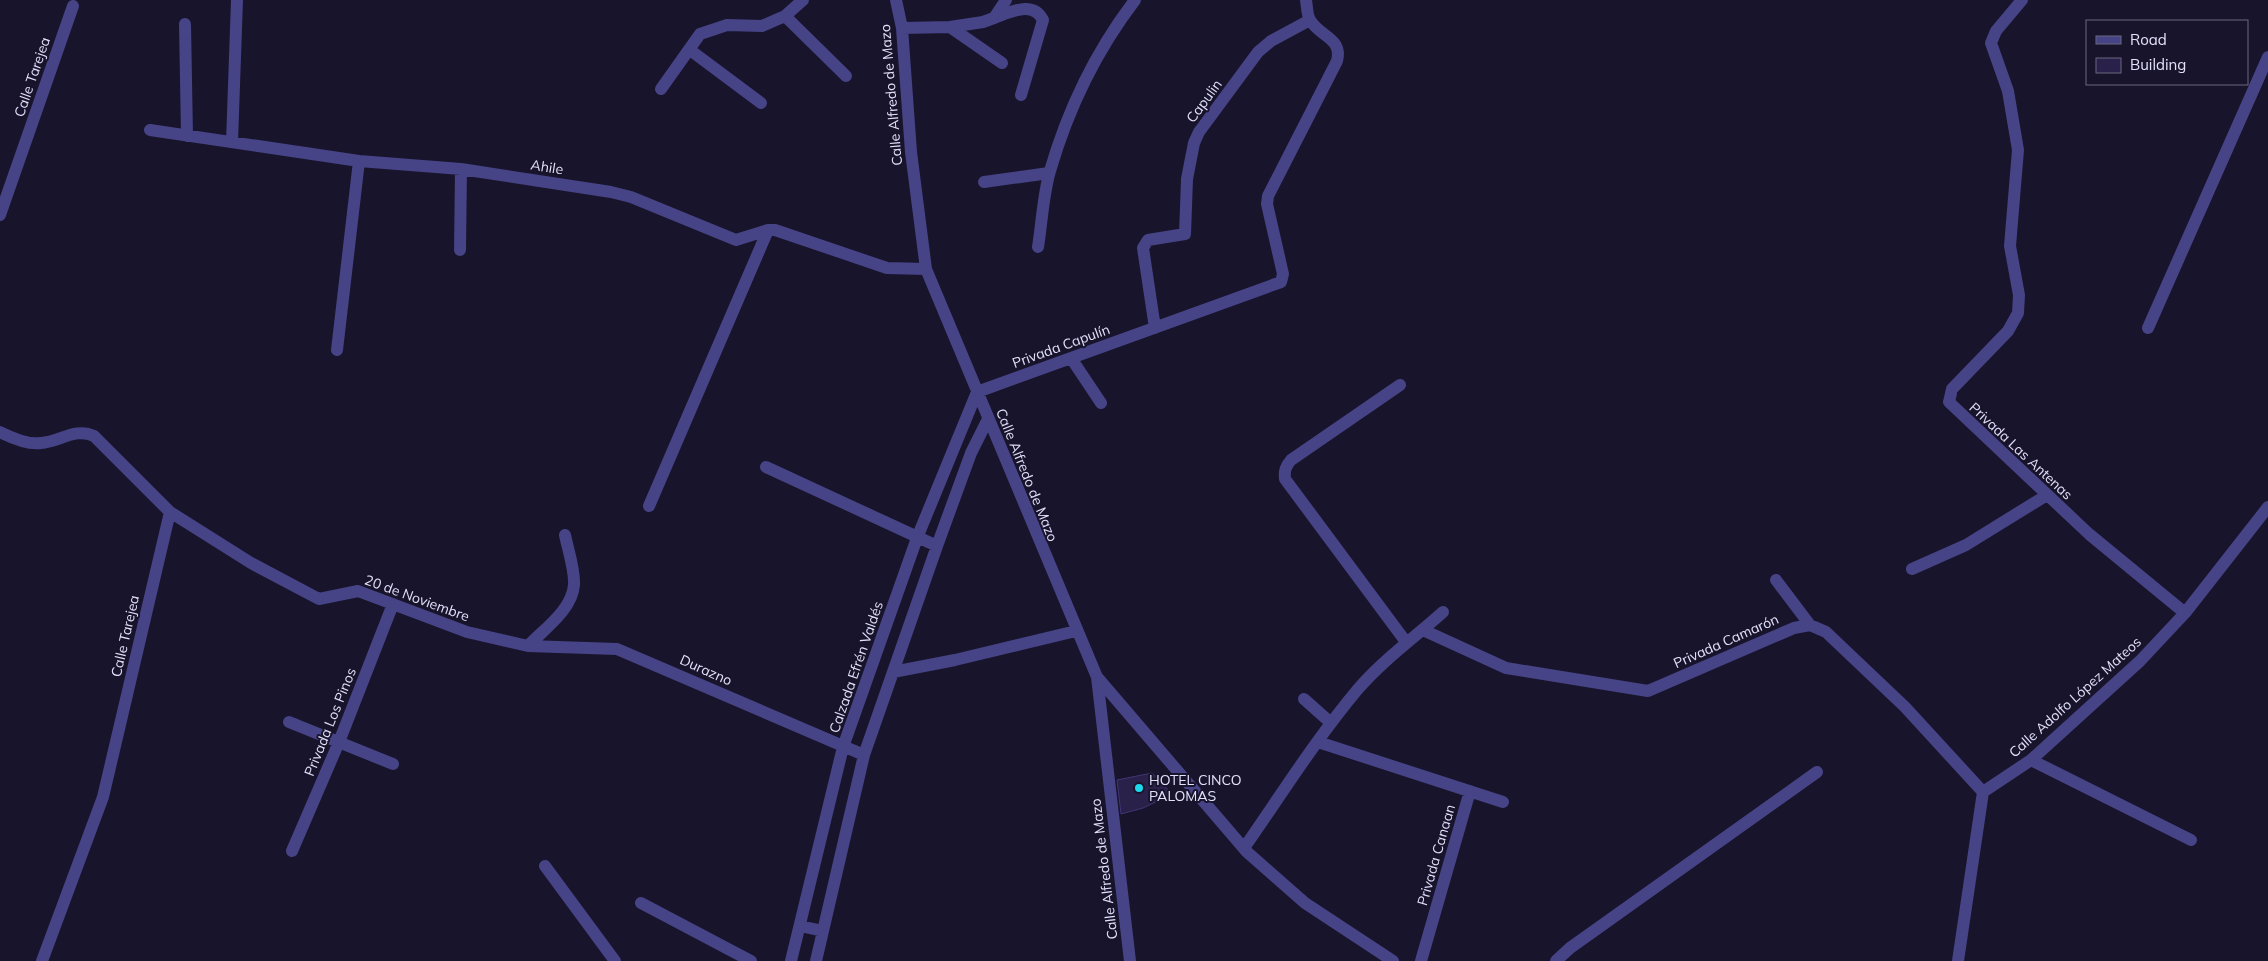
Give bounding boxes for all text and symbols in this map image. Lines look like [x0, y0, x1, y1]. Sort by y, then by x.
legend [2086, 20, 2248, 85]
street label: Calle Alfredo de Mazo [876, 24, 906, 166]
text: Road [2130, 30, 2167, 49]
street label: Calle Tarejea [10, 35, 54, 119]
text: Building [2130, 55, 2186, 74]
street label: Capulin [1182, 76, 1226, 126]
street label: Ahile [529, 156, 565, 178]
street label: Privada Capulín [1010, 320, 1112, 372]
street label: Privada Las Antenas [1966, 399, 2076, 504]
street label: Calle Alfredo de Mazo [992, 406, 1062, 544]
street label: 20 de Noviembre [362, 571, 472, 625]
street label: Calle Tarejea [107, 593, 143, 679]
street label: Calzada Efrén Valdés [825, 599, 887, 735]
street label: Privada Camarón [1671, 610, 1781, 672]
street label: Calle Adolfo López Mateos [2005, 633, 2145, 761]
street label: Durazno [677, 651, 735, 689]
street label: Privada Los Pinos [300, 665, 360, 779]
place label: HOTEL CINCO PALOMAS [1149, 771, 1242, 805]
marker: HOTEL CINCO PALOMAS [1133, 782, 1145, 794]
street label: Calle Alfredo de Mazo [1086, 797, 1122, 941]
street label: Privada Canaan [1413, 802, 1459, 908]

